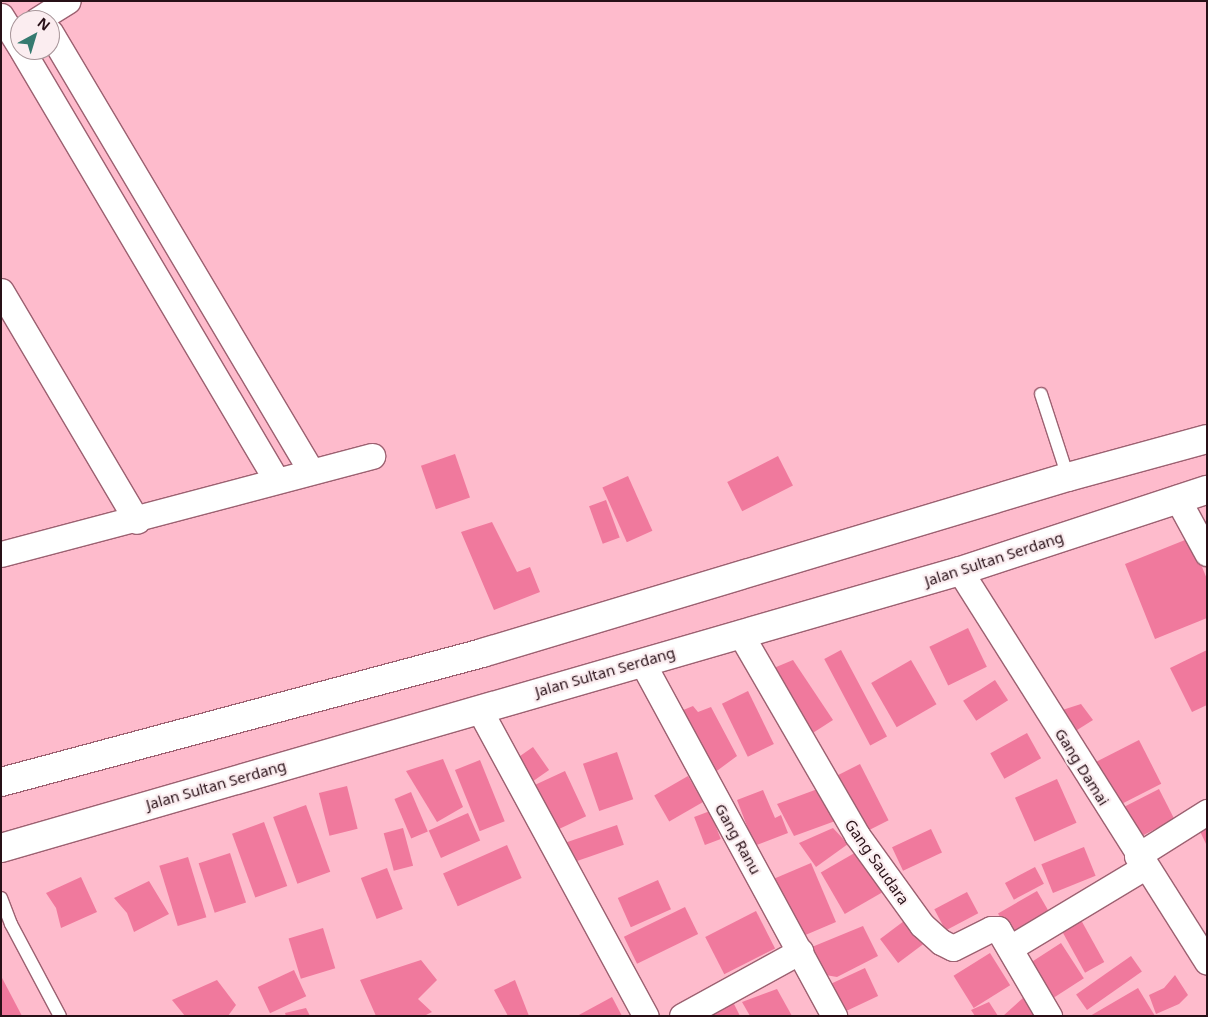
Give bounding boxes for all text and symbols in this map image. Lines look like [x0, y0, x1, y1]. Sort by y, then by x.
north arrow [10, 10, 60, 60]
text: N [34, 13, 55, 35]
street label: Jalan Sultan Serdang [922, 528, 1066, 590]
street label: Jalan Sultan Serdang [533, 643, 677, 701]
street label: Gang Damai [1051, 725, 1113, 809]
street label: Jalan Sultan Serdang [144, 756, 288, 814]
street label: Gang Ranu [711, 801, 765, 877]
street label: Gang Saudara [841, 816, 913, 908]

